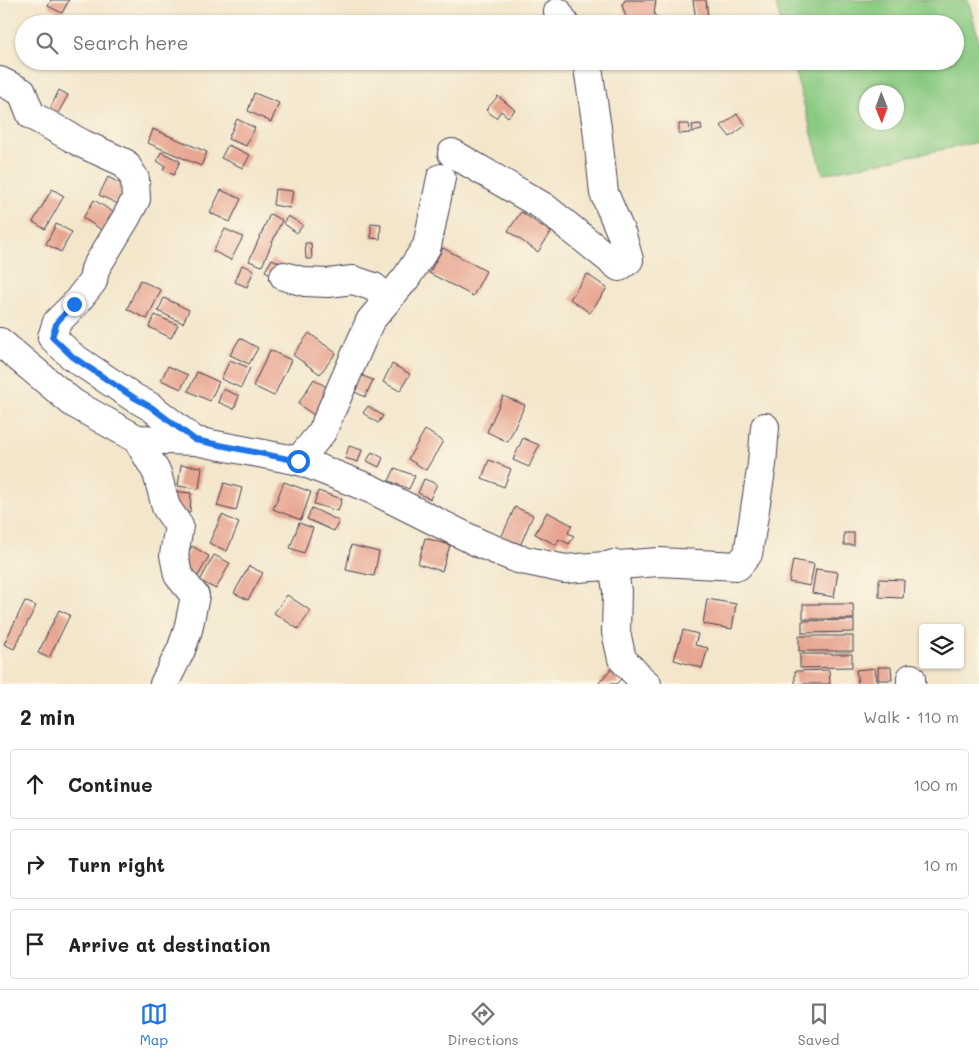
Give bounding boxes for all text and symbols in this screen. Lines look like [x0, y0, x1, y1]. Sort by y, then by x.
search box [15, 15, 964, 70]
icon: search [33, 29, 61, 57]
text: Search here [73, 30, 189, 55]
north arrow [859, 85, 904, 130]
route end [63, 293, 86, 316]
route start [287, 450, 310, 473]
map controls [919, 624, 964, 669]
button: layers [919, 624, 964, 669]
text: 2 min [20, 703, 75, 730]
text: Walk · 110 m [863, 706, 959, 727]
icon: ahead [21, 770, 49, 798]
text: Continue [68, 772, 153, 797]
text: 100 m [913, 774, 958, 795]
icon: right [21, 850, 49, 878]
text: Turn right [68, 852, 165, 877]
text: 10 m [923, 854, 958, 875]
icon: arrive [21, 930, 49, 958]
text: Arrive at destination [68, 932, 271, 957]
tab: Map [140, 1000, 168, 1049]
tab: Directions [447, 1000, 519, 1049]
tab: Saved [798, 1000, 839, 1049]

